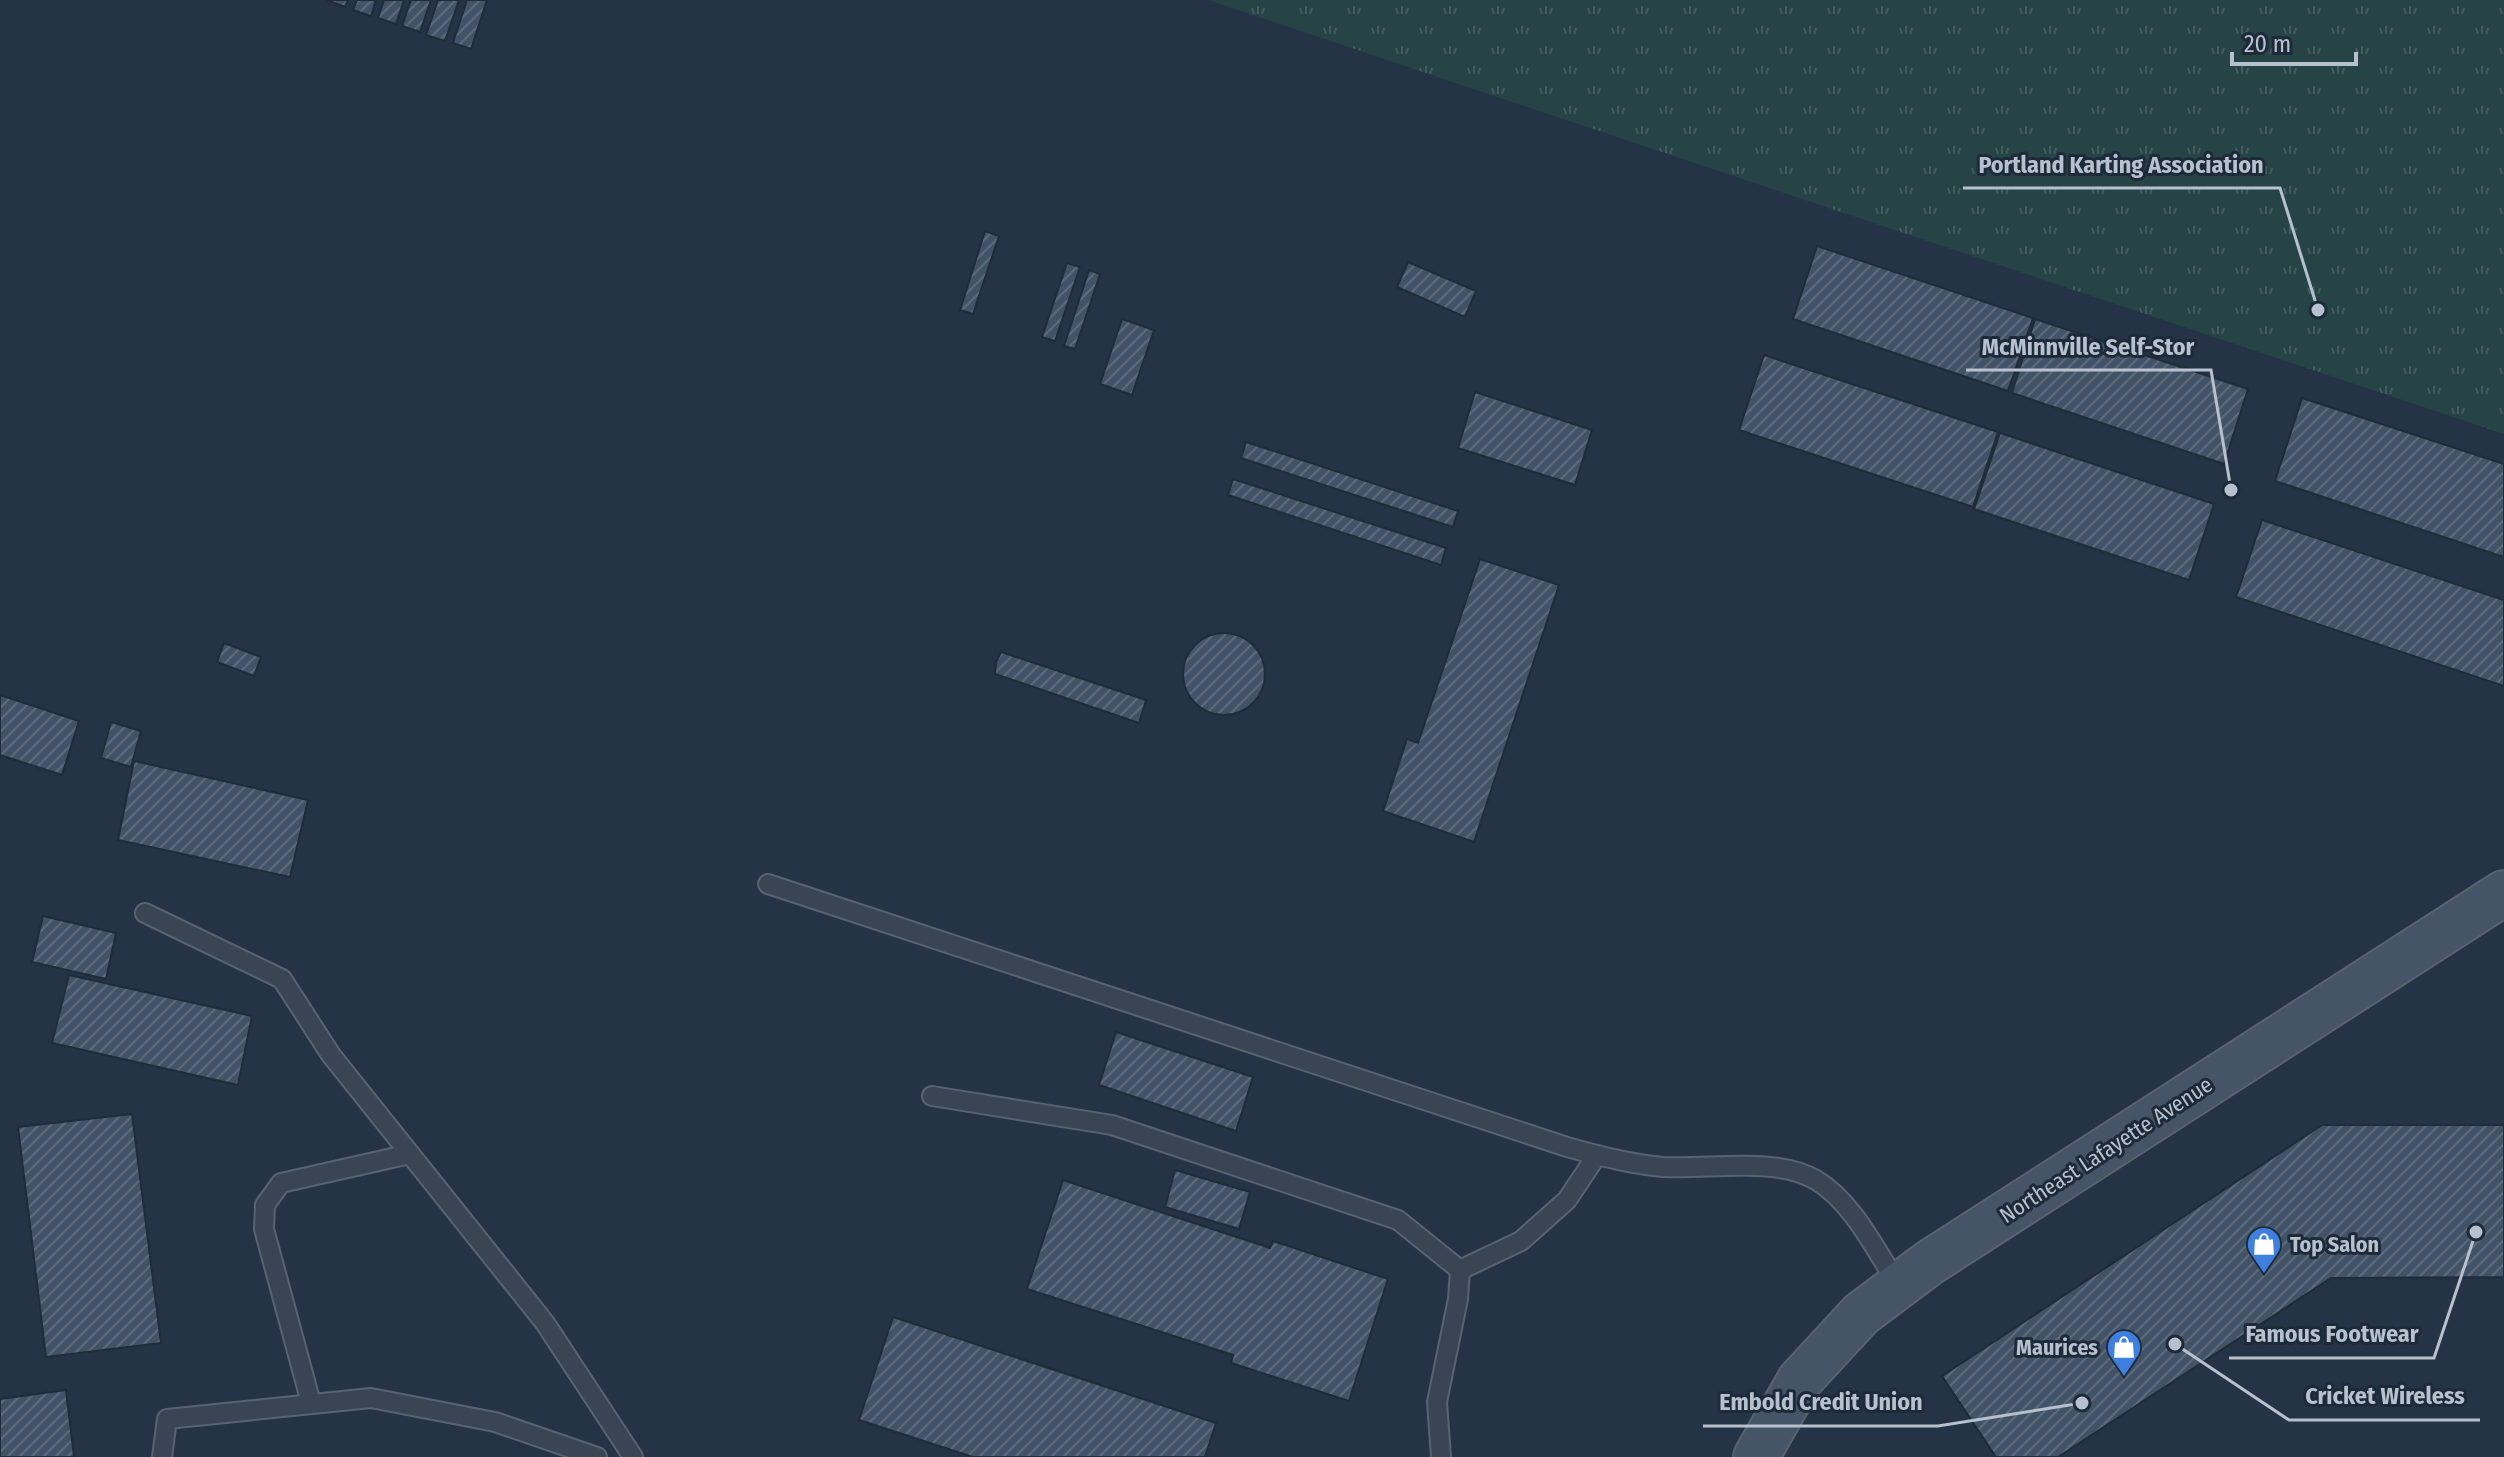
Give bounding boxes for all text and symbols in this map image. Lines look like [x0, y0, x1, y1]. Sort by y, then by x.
scale bar [2232, 16, 2356, 66]
text: 20 m [2244, 30, 2291, 58]
callout: Portland Karting Association [1963, 140, 2280, 188]
text: Portland Karting Association [1978, 151, 2264, 179]
callout: McMinnville Self-Stor [1966, 322, 2211, 370]
text: McMinnville Self-Stor [1982, 333, 2195, 361]
street label: Northeast Lafayette Avenue [1995, 1071, 2217, 1229]
shop icon: Top Salon [2245, 1225, 2283, 1275]
place label: Top Salon [2290, 1231, 2379, 1258]
callout: Famous Footwear [2229, 1310, 2434, 1358]
text: Famous Footwear [2245, 1320, 2419, 1348]
shop icon: Maurices [2105, 1328, 2143, 1378]
place label: Maurices [2016, 1334, 2098, 1361]
callout: Cricket Wireless [2289, 1372, 2480, 1420]
callout: Embold Credit Union [1703, 1378, 1938, 1426]
text: Cricket Wireless [2305, 1382, 2465, 1410]
text: Embold Credit Union [1719, 1388, 1923, 1416]

